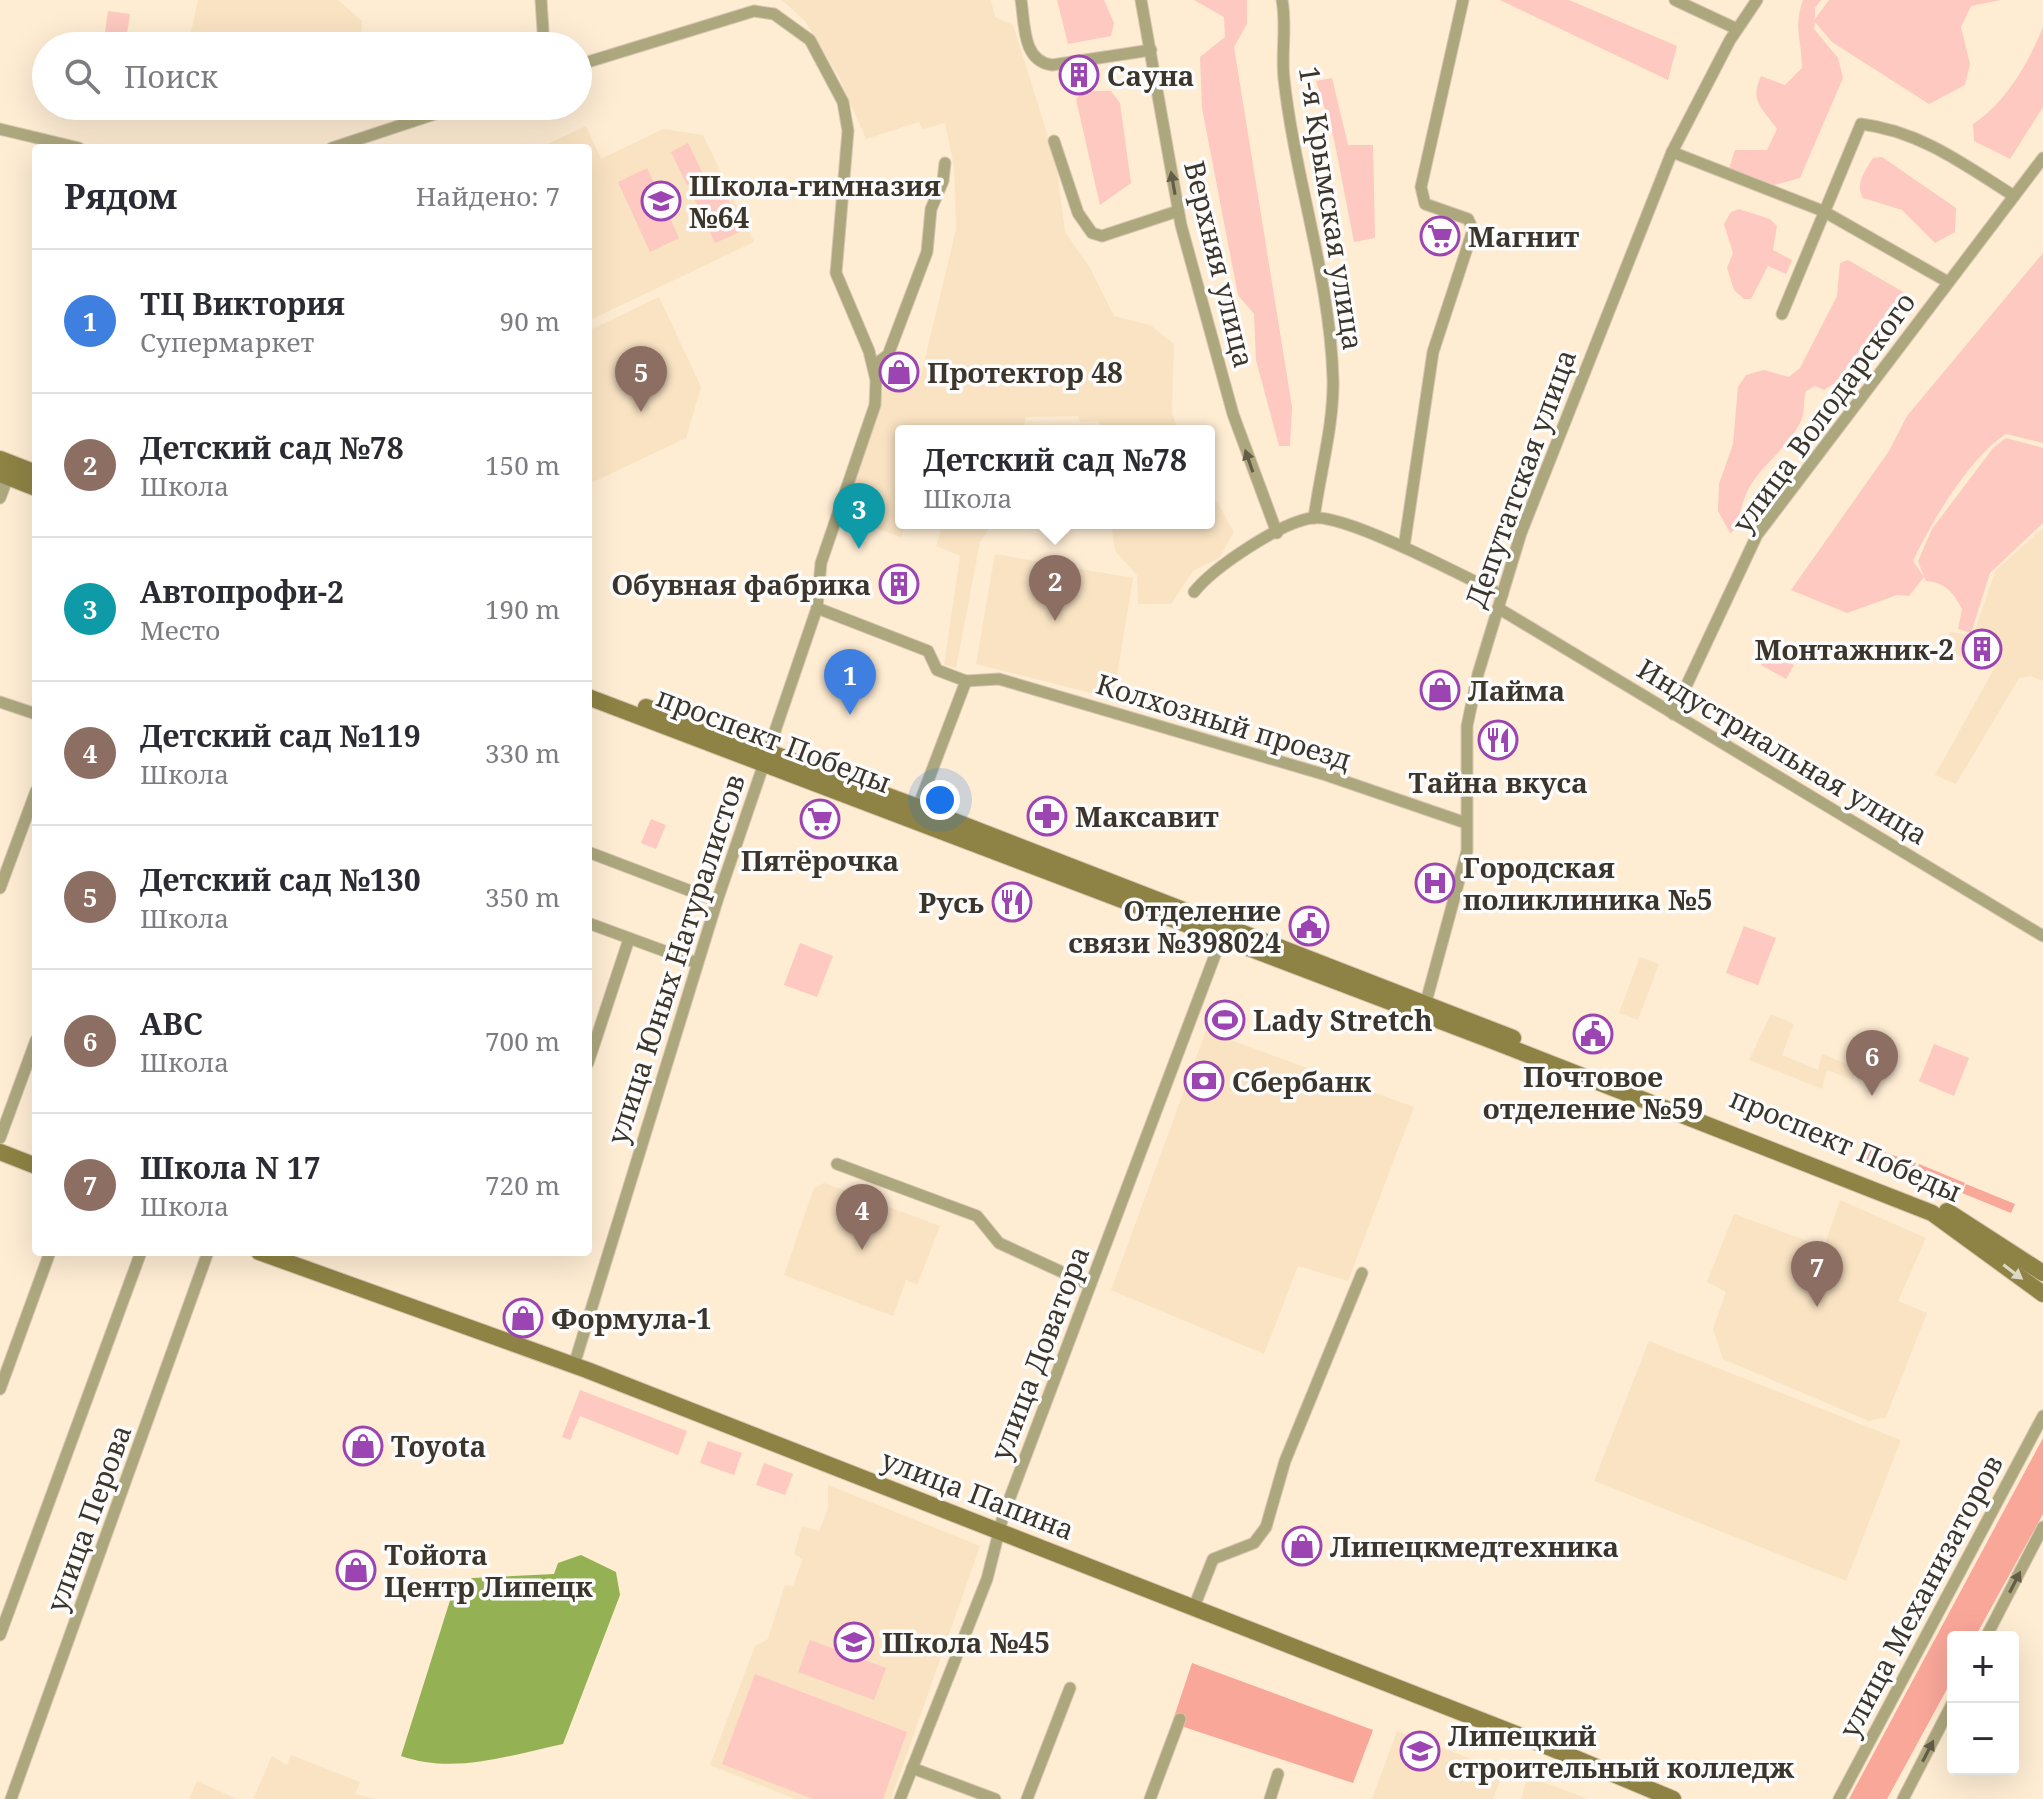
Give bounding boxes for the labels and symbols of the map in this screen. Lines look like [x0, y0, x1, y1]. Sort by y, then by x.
building icon: Сауна [1058, 54, 1100, 96]
place label: Сауна [1107, 56, 1194, 94]
street label: 1-я Крымская улица [1291, 63, 1373, 353]
street label: Верхняя улица [1176, 157, 1264, 371]
place label: Школа-гимназия №64 [689, 166, 941, 236]
one-way arrow [1167, 170, 1179, 195]
school or university icon: Школа-гимназия №64 [640, 180, 682, 222]
supermarket icon: Магнит [1419, 215, 1461, 257]
place label: Магнит [1468, 217, 1580, 255]
street label: улица Володарского [1723, 284, 1923, 540]
street label: Депутатская улица [1456, 344, 1584, 612]
pin: 5 [615, 346, 667, 412]
shop icon: Протектор 48 [878, 351, 920, 393]
place label: Протектор 48 [927, 353, 1123, 391]
one-way arrow [1242, 449, 1254, 473]
pin: 3 [833, 483, 885, 549]
pin: 2 [1029, 555, 1081, 621]
building icon: Обувная фабрика [878, 563, 920, 605]
place label: Обувная фабрика [611, 565, 871, 603]
building icon: Монтажник-2 [1961, 628, 2003, 670]
place label: Монтажник-2 [1754, 630, 1954, 668]
pin: 1 [824, 649, 876, 715]
street label: Индустриальная улица [1631, 649, 1935, 853]
street label: Колхозный проезд [1092, 664, 1356, 778]
shop icon: Лайма [1419, 669, 1461, 711]
place label: Лайма [1468, 671, 1565, 709]
street label: проспект Победы [651, 677, 897, 801]
restaurant icon: Тайна вкуса [1477, 719, 1519, 761]
place label: Тайна вкуса [1408, 763, 1588, 801]
street label: улица Юных Натуралистов [597, 769, 753, 1149]
your location [920, 780, 960, 820]
pharmacy icon: Максавит [1026, 795, 1068, 837]
place label: Максавит [1075, 797, 1219, 835]
supermarket icon: Пятёрочка [799, 798, 841, 840]
place label: Пятёрочка [741, 841, 899, 879]
place label: Городская поликлиника №5 [1463, 848, 1713, 918]
hospital icon: Городская поликлиника №5 [1414, 862, 1456, 904]
restaurant icon: Русь [991, 881, 1033, 923]
place label: Русь [919, 883, 984, 921]
place label: Отделение связи №398024 [1068, 891, 1281, 961]
public building icon: Отделение связи №398024 [1288, 905, 1330, 947]
sports icon: Lady Stretch [1204, 999, 1246, 1041]
place label: Lady Stretch [1253, 1001, 1433, 1039]
public building icon: Почтовое отделение №59 [1572, 1013, 1614, 1055]
pin: 6 [1846, 1030, 1898, 1096]
place label: Почтовое отделение №59 [1483, 1057, 1703, 1127]
bank icon: Сбербанк [1183, 1060, 1225, 1102]
place label: Сбербанк [1232, 1062, 1372, 1100]
street label: проспект Победы [1724, 1078, 1968, 1210]
pin: 4 [836, 1184, 888, 1250]
street label: улица Доватора [981, 1240, 1097, 1466]
pin: 7 [1791, 1241, 1843, 1307]
one-way arrow [2003, 1264, 2023, 1280]
shop icon: Формула-1 [502, 1297, 544, 1339]
place label: Формула-1 [551, 1299, 712, 1337]
street label: улица Перова [37, 1419, 139, 1617]
shop icon: Toyota [342, 1425, 384, 1467]
place label: Toyota [391, 1427, 486, 1465]
street label: улица Папина [876, 1440, 1080, 1548]
street label: улица Механизаторов [1829, 1448, 2011, 1744]
shop icon: Липецкмедтехника [1281, 1525, 1323, 1567]
place label: Липецкмедтехника [1330, 1527, 1619, 1565]
place label: Тойота Центр Липецк [384, 1535, 593, 1605]
shop icon: Тойота Центр Липецк [335, 1549, 377, 1591]
one-way arrow [2008, 1570, 2021, 1593]
school or university icon: Школа №45 [833, 1621, 875, 1663]
place label: Школа №45 [882, 1623, 1050, 1661]
place label: Липецкий строительный колледж [1448, 1716, 1794, 1786]
school or university icon: Липецкий строительный колледж [1399, 1730, 1441, 1772]
one-way arrow [1922, 1739, 1935, 1762]

